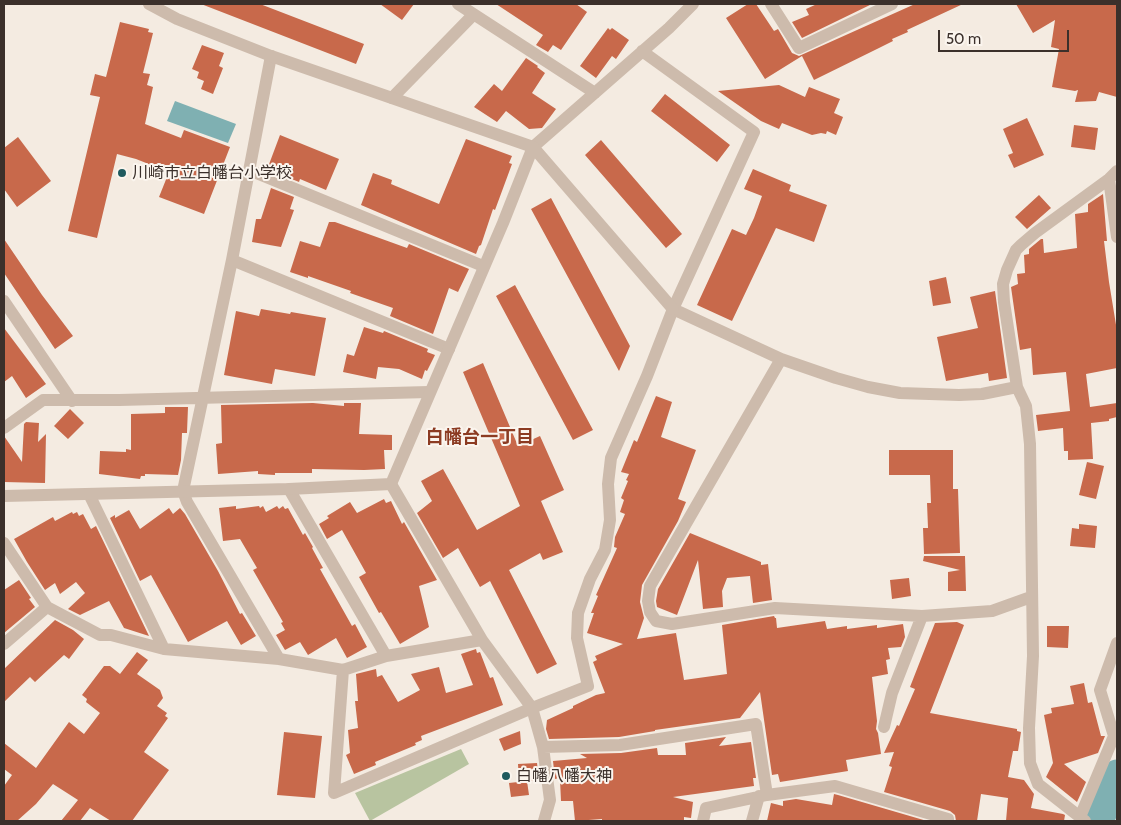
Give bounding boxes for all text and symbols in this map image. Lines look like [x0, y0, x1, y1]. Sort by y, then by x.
scale bar [941, 20, 1072, 52]
text: 50 m [946, 30, 981, 48]
place label: 川崎市立白幡台小学校 [132, 163, 292, 183]
marker: 川崎市立白幡台小学校 [116, 167, 128, 179]
district label: 白幡台一丁目 [426, 427, 534, 449]
place label: 白幡八幡大神 [516, 766, 612, 786]
marker: 白幡八幡大神 [500, 770, 512, 782]

